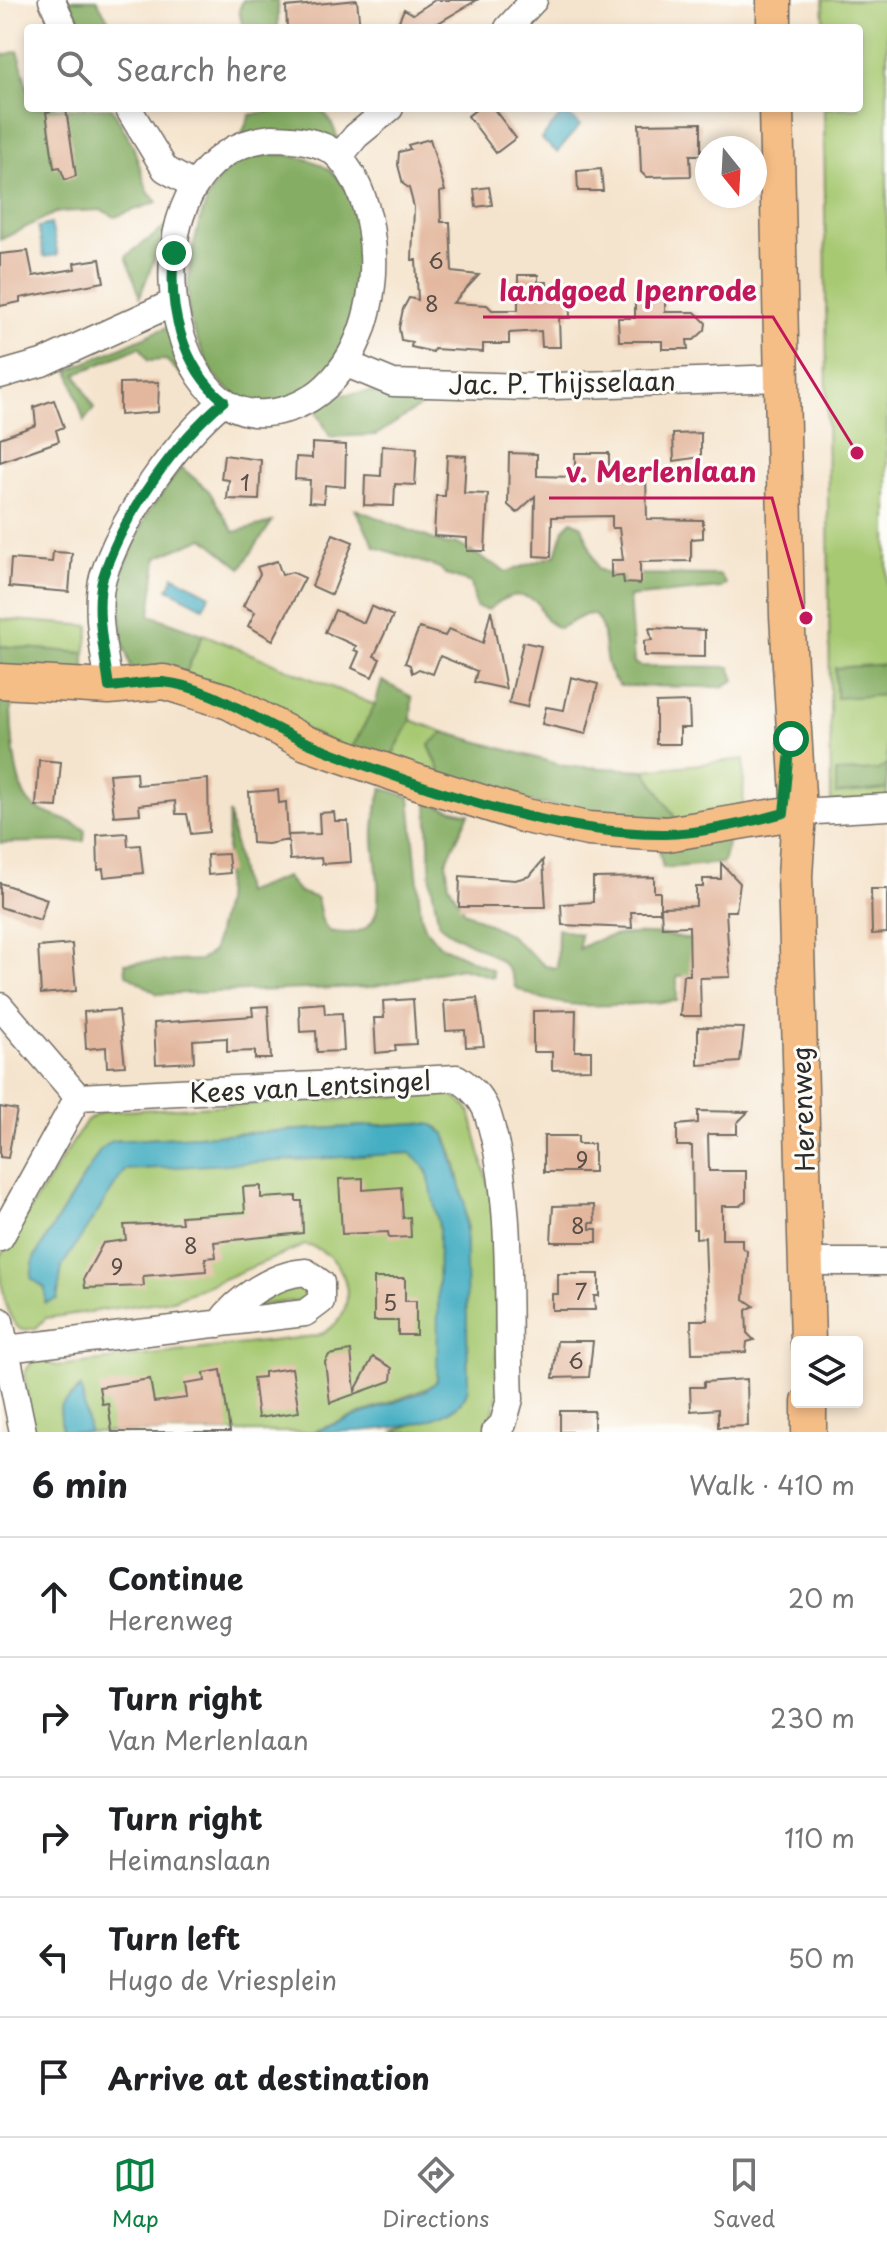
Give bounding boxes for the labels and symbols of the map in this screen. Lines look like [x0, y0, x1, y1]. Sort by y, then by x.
north arrow [695, 136, 767, 208]
route end [156, 235, 192, 271]
house number: 6 [428, 243, 444, 276]
callout: landgoed Ipenrode [483, 265, 773, 317]
text: landgoed Ipenrode [499, 268, 757, 311]
house number: 8 [425, 286, 439, 319]
street label: Jac. P. Thijsselaan [448, 361, 676, 403]
callout: v. Merlenlaan [549, 446, 772, 498]
text: v. Merlenlaan [565, 449, 757, 492]
house number: 1 [240, 465, 250, 498]
route start [773, 721, 809, 757]
street label: Herenweg [780, 1046, 824, 1172]
street label: Kees van Lentsingel [188, 1060, 432, 1112]
house number: 9 [576, 1142, 588, 1175]
house number: 8 [571, 1208, 585, 1241]
house number: 8 [184, 1228, 198, 1261]
house number: 9 [111, 1249, 123, 1282]
house number: 7 [575, 1274, 587, 1307]
house number: 5 [383, 1285, 397, 1318]
house number: 6 [568, 1343, 584, 1376]

